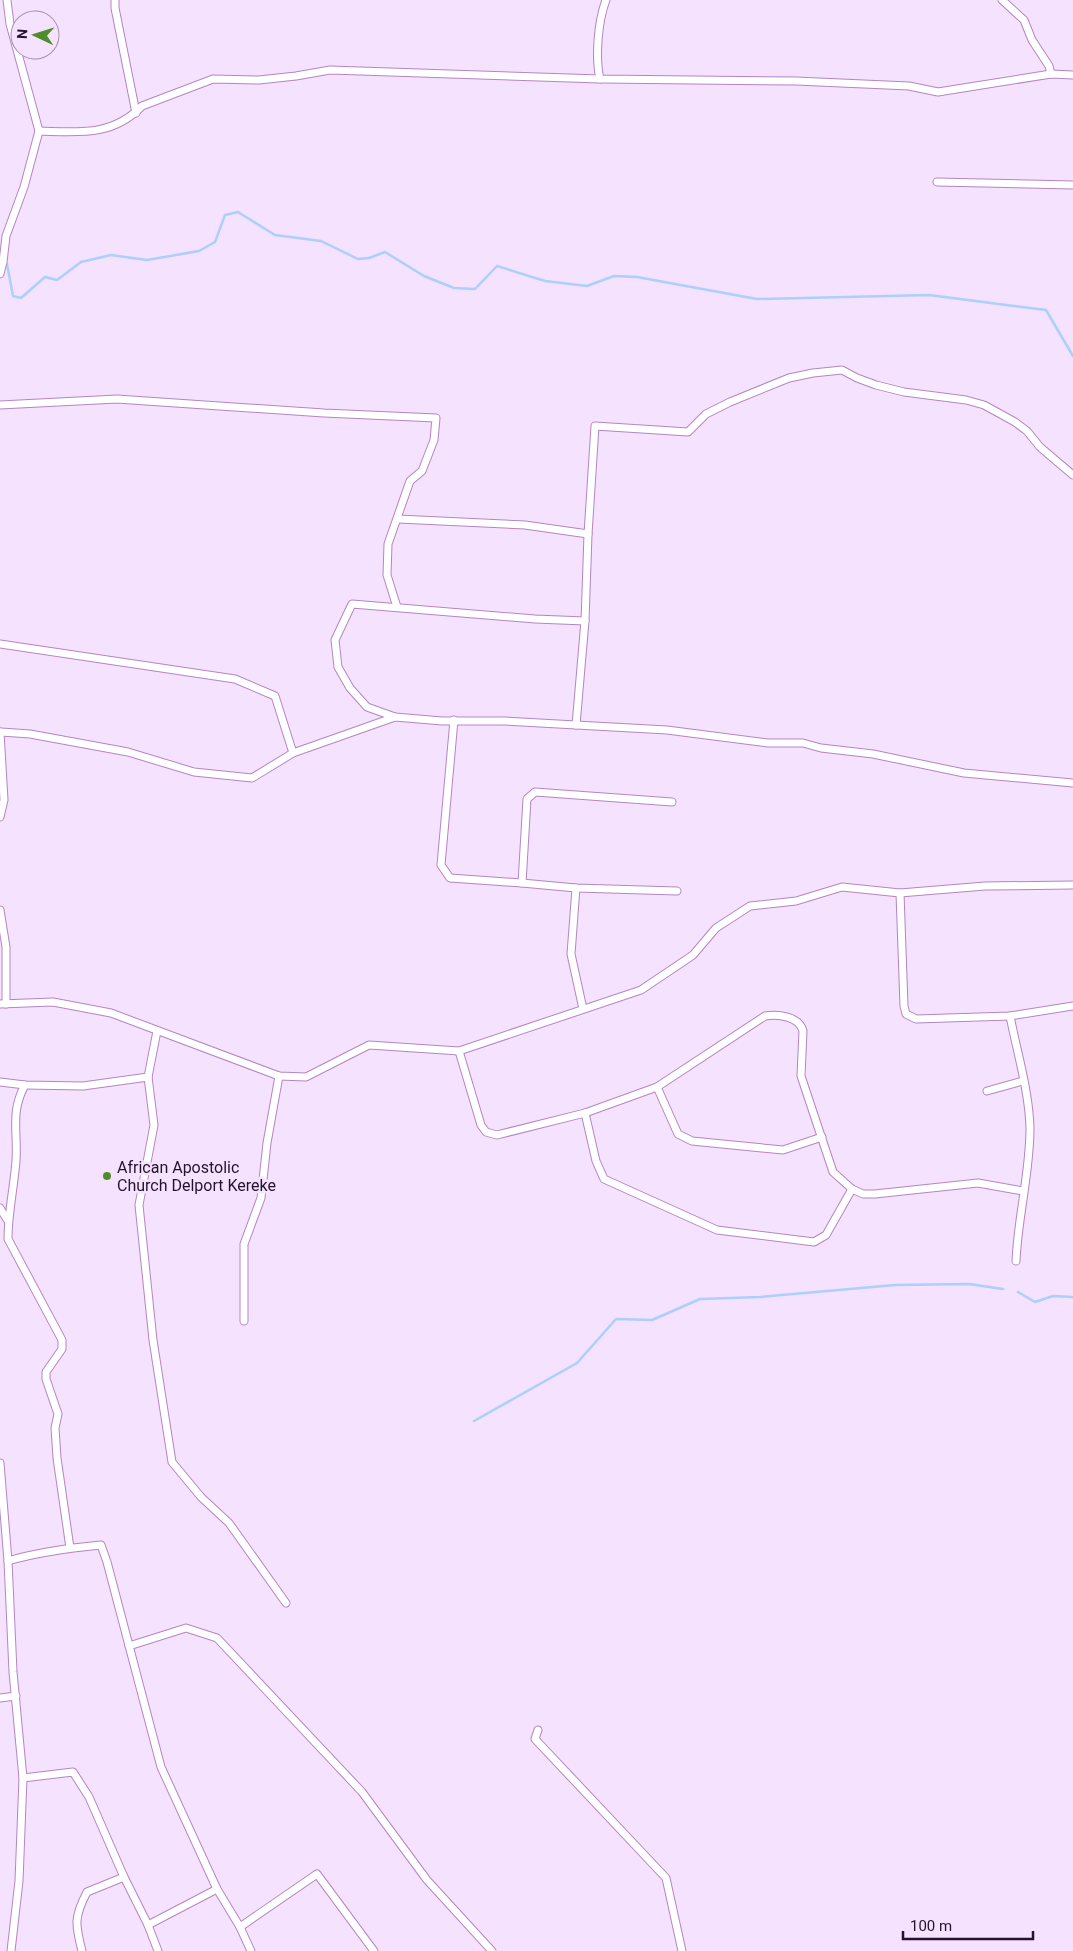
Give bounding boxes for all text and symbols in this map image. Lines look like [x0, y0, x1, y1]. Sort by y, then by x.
north arrow [10, 10, 60, 60]
text: N [14, 29, 30, 40]
place label: African Apostolic Church Delport Kereke [117, 1158, 276, 1195]
marker: African Apostolic Church Delport Kereke [101, 1170, 113, 1182]
scale bar [903, 1908, 1033, 1940]
text: 100 m [910, 1917, 952, 1935]

